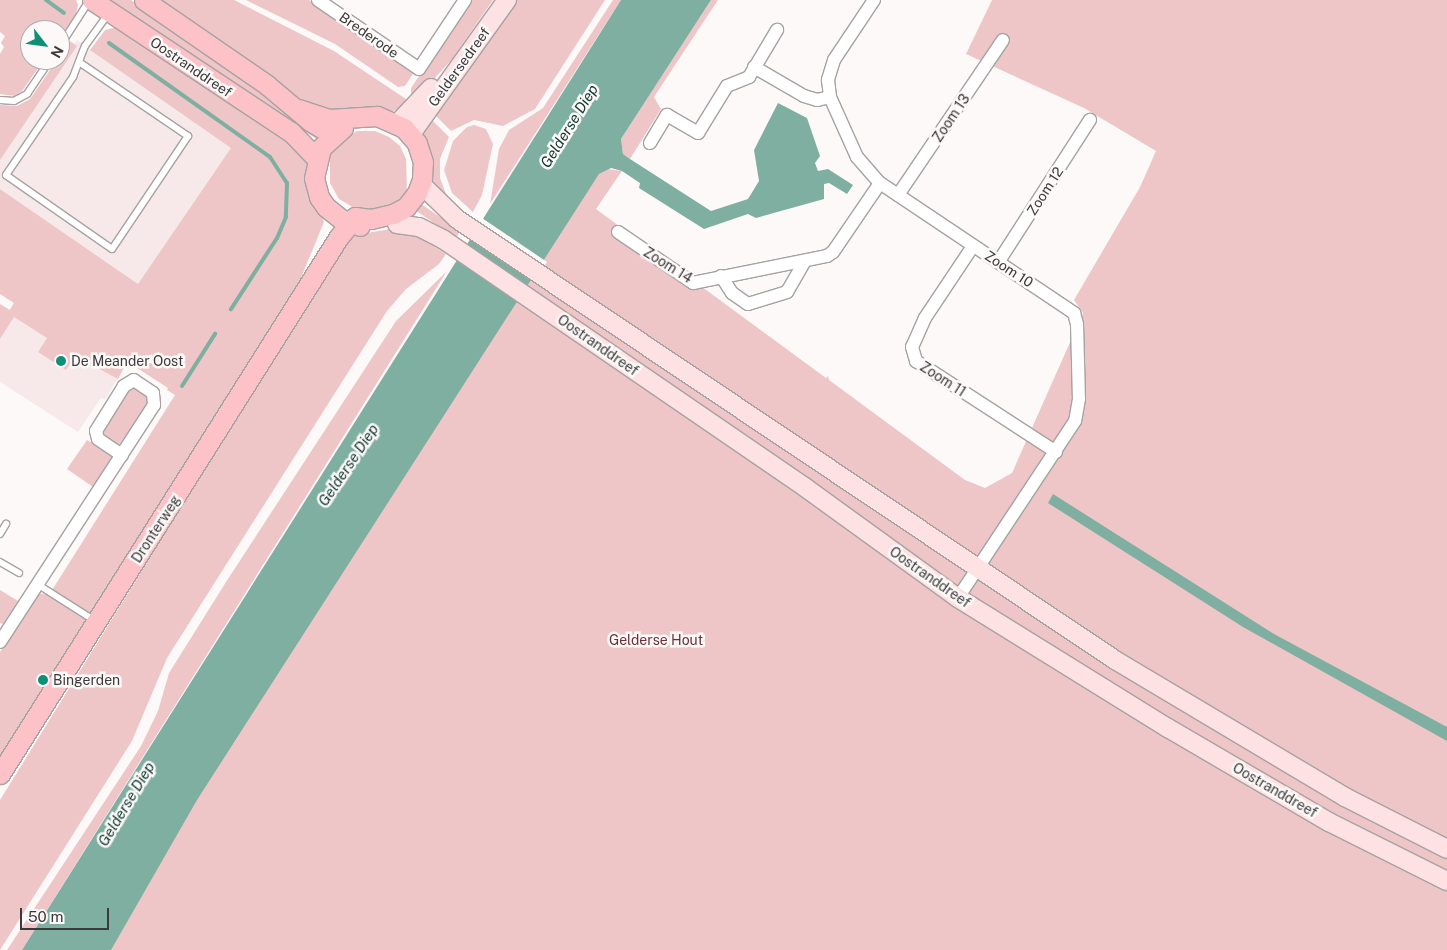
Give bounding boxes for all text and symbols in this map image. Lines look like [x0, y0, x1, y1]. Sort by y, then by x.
street label: Brederode [336, 8, 402, 62]
north arrow [20, 20, 70, 70]
street label: Geldersedreef [425, 24, 493, 110]
street label: Oostranddreef [147, 34, 235, 100]
text: N [47, 43, 67, 61]
water label: Gelderse Diep [536, 81, 602, 171]
street label: Zoom 13 [929, 91, 973, 145]
street label: Zoom 12 [1023, 164, 1067, 218]
street label: Zoom 14 [640, 243, 696, 287]
street label: Zoom 10 [982, 247, 1036, 291]
street label: Oostranddreef [554, 311, 642, 379]
place label: De Meander Oost [71, 353, 184, 369]
marker: De Meander Oost [55, 355, 67, 367]
street label: Zoom 11 [917, 358, 969, 400]
water label: Gelderse Diep [314, 421, 382, 509]
street label: Dronterweg [128, 492, 184, 566]
street label: Oostranddreef [886, 543, 974, 611]
park label: Gelderse Hout [609, 632, 703, 648]
place label: Bingerden [53, 672, 120, 688]
marker: Bingerden [37, 674, 49, 686]
water label: Gelderse Diep [94, 759, 158, 849]
street label: Oostranddreef [1230, 759, 1320, 821]
scale bar [22, 898, 111, 930]
text: 50 m [28, 908, 63, 925]

